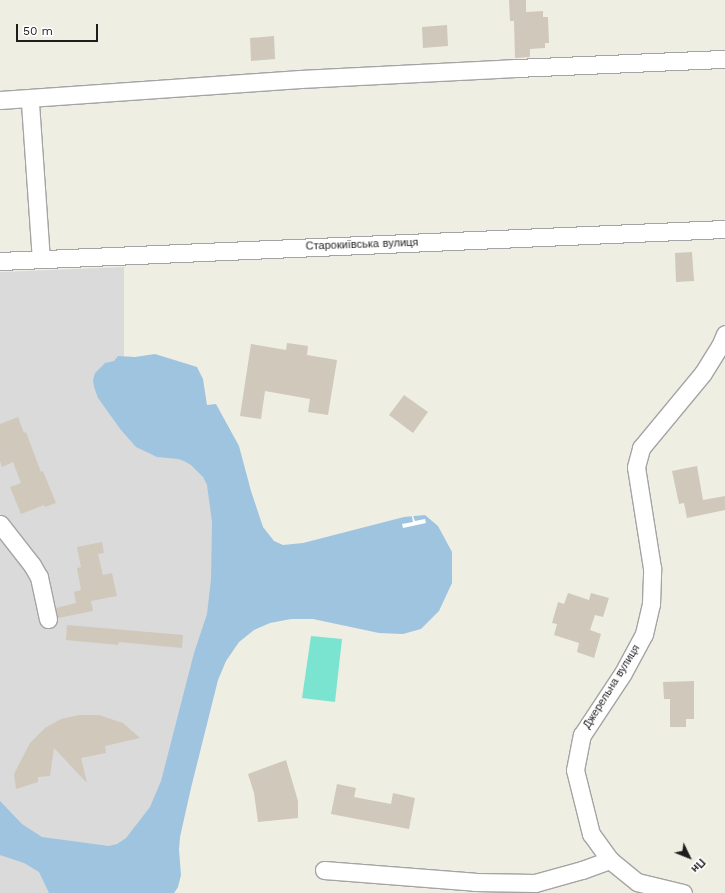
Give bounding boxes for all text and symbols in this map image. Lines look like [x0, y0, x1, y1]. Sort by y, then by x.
scale bar [18, 16, 100, 42]
text: 50 m [23, 24, 53, 38]
street label: Старокиївська вулиця [305, 236, 419, 254]
street label: Джерельна вулиця [581, 643, 643, 731]
north arrow [669, 837, 709, 877]
text: Пн [688, 856, 708, 875]

